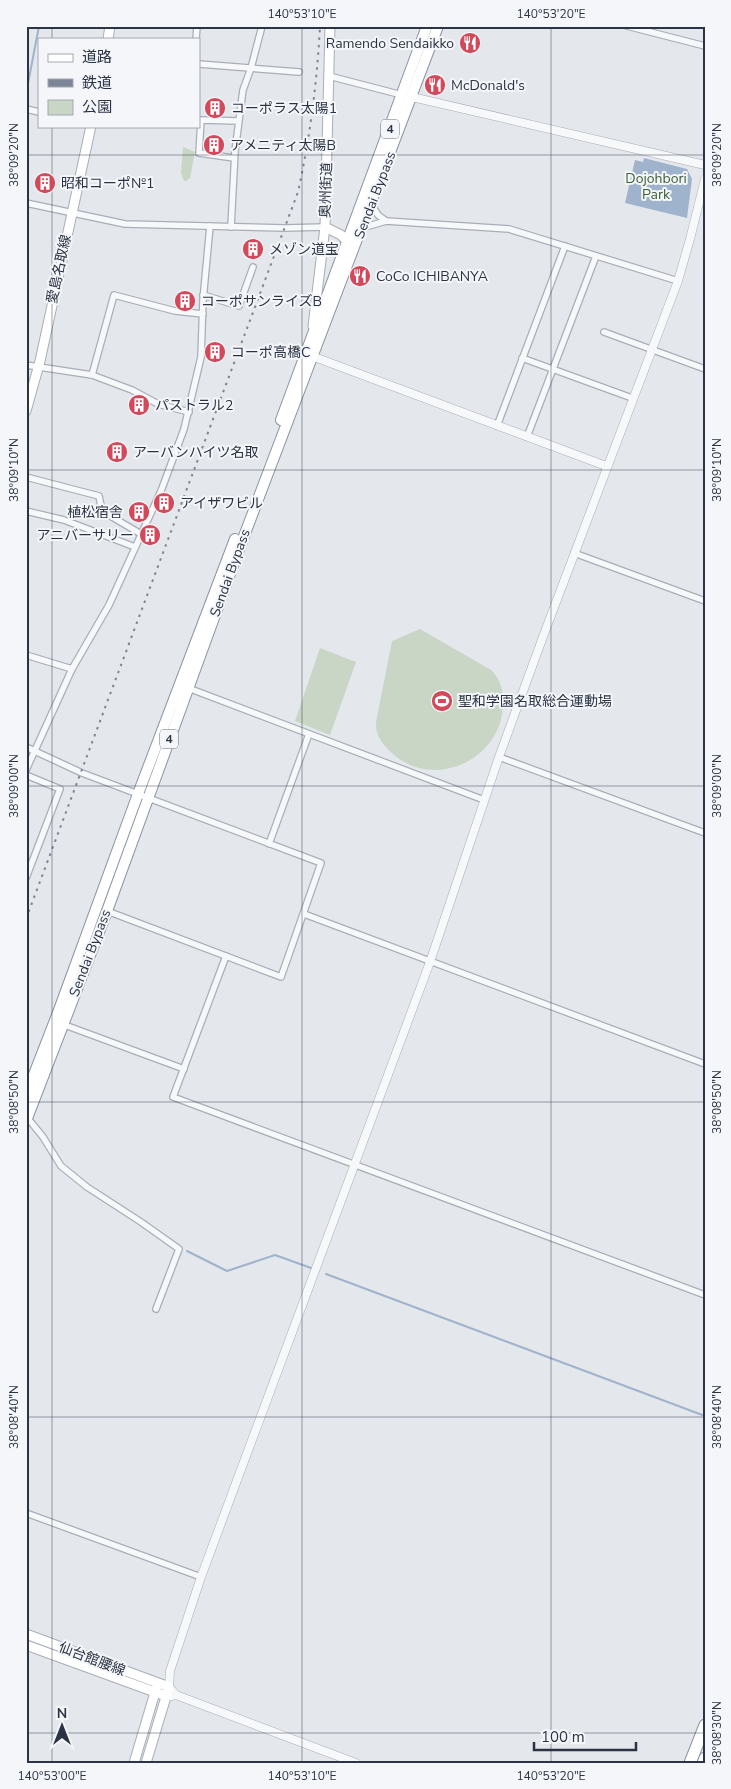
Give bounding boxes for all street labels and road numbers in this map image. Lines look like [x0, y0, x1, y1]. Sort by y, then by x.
road number: 4 [381, 120, 399, 138]
street label: Sendai Bypass [350, 148, 400, 241]
street label: 奥州街道 [316, 162, 336, 218]
street label: 愛島名取線 [42, 233, 76, 305]
street label: Sendai Bypass [205, 526, 255, 620]
road number: 4 [160, 730, 178, 749]
street label: Sendai Bypass [65, 906, 115, 999]
street label: 仙台館腰線 [56, 1638, 128, 1680]

